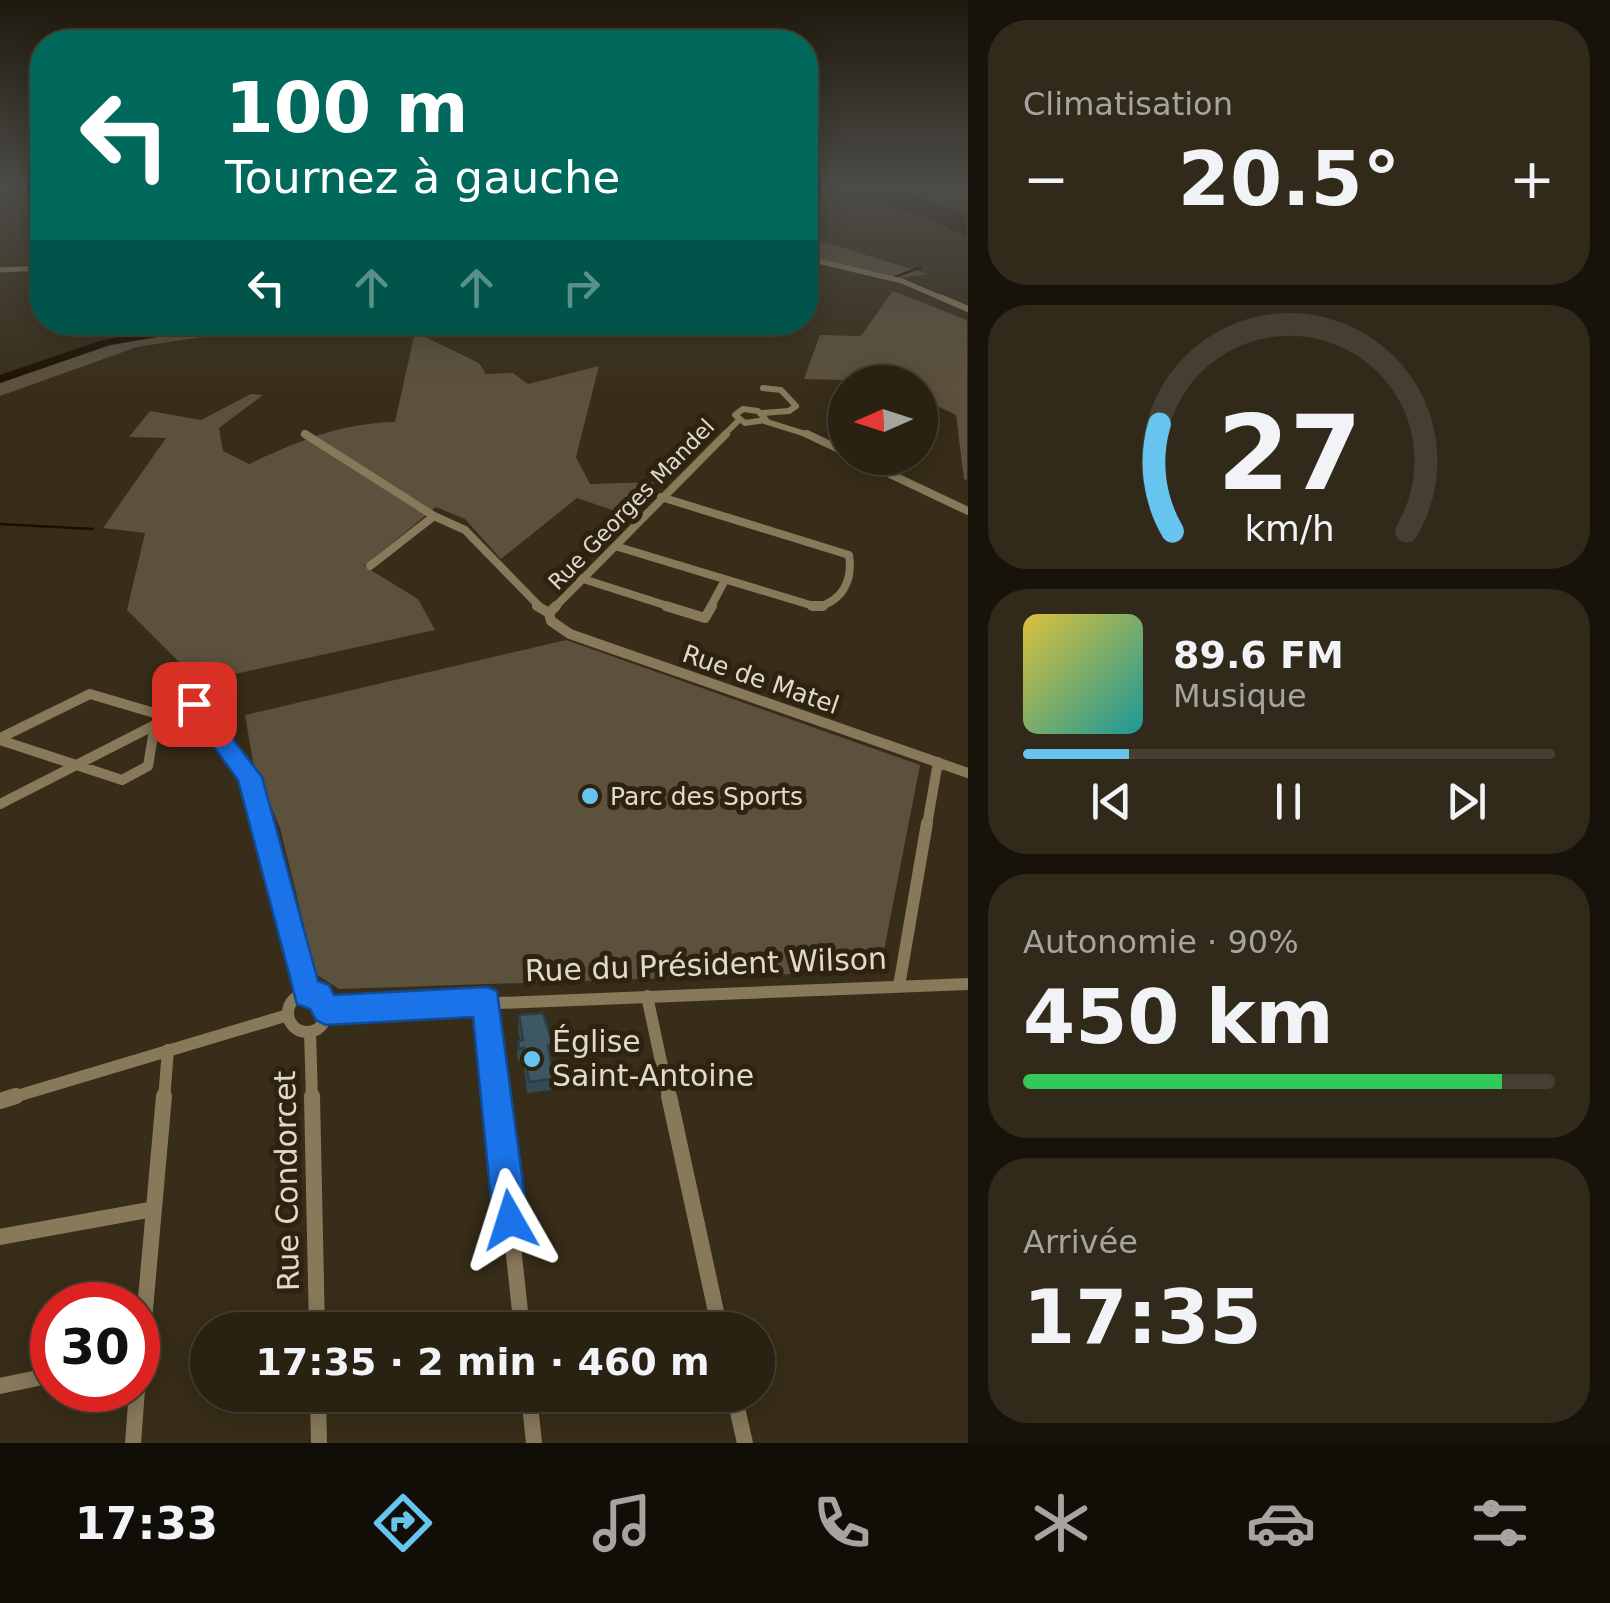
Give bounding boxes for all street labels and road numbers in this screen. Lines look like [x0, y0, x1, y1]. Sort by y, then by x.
street label: Rue Georges Mandel [543, 414, 719, 595]
street label: Rue de Matel [679, 639, 843, 720]
street label: Rue du Président Wilson [524, 941, 888, 988]
street label: Rue Condorcet [267, 1070, 306, 1292]

